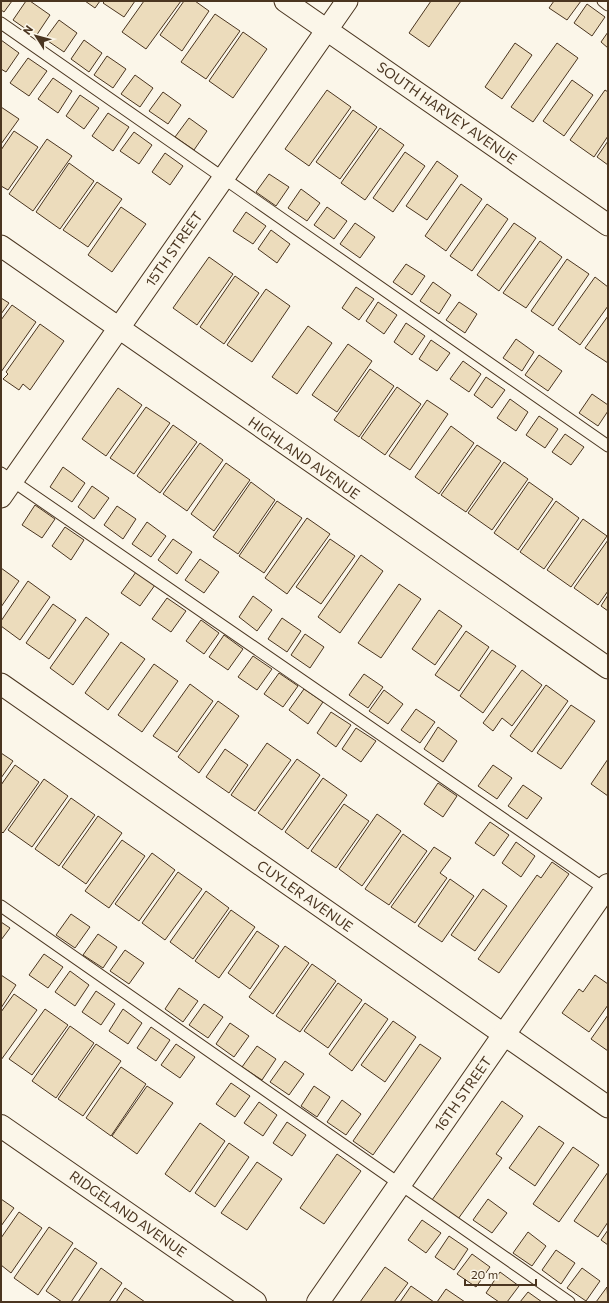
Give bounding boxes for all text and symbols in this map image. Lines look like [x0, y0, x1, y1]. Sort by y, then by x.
north arrow [16, 16, 56, 56]
text: N [20, 23, 35, 37]
street label: SOUTH HARVEY AVENUE [374, 58, 520, 167]
street label: 15TH STREET [141, 208, 206, 290]
street label: HIGHLAND AVENUE [245, 413, 363, 502]
street label: CUYLER AVENUE [254, 856, 356, 935]
street label: 16TH STREET [430, 1053, 495, 1135]
street label: RIDGELAND AVENUE [66, 1167, 190, 1260]
scale bar [465, 1261, 536, 1287]
text: 20 m [471, 1267, 498, 1281]

